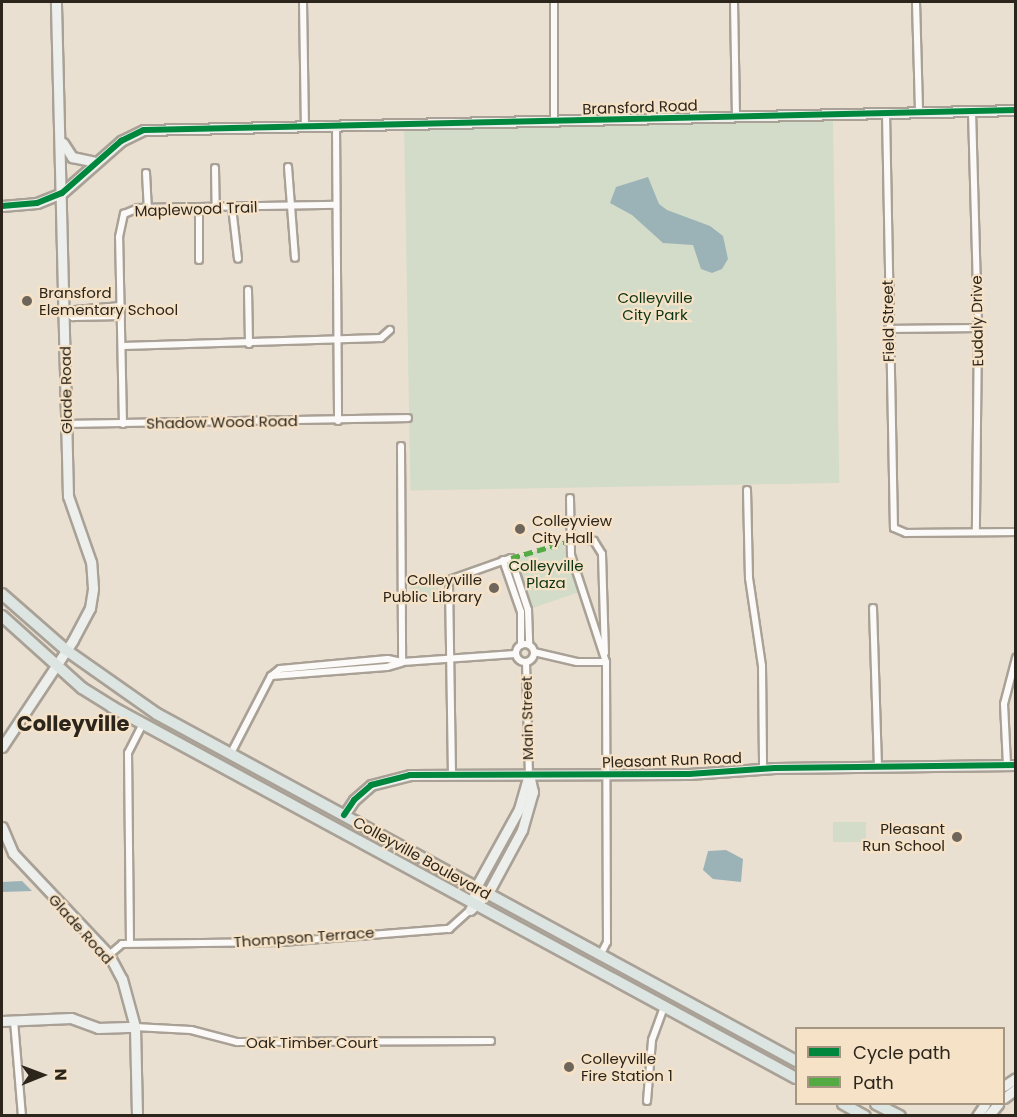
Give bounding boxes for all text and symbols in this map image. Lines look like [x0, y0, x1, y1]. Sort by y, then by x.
street label: Bransford Road [582, 96, 698, 118]
street label: Maplewood Trail [134, 198, 258, 220]
street label: Eudaly Drive [967, 275, 987, 367]
street label: Field Street [878, 280, 898, 362]
place label: Bransford Elementary School [39, 283, 178, 318]
park label: Colleyville City Park [617, 288, 693, 323]
marker: Bransford Elementary School [20, 294, 34, 308]
street label: Glade Road [56, 346, 76, 434]
street label: Shadow Wood Road [146, 412, 298, 432]
place label: Colleyview City Hall [532, 511, 612, 546]
marker: Colleyview City Hall [513, 522, 527, 536]
park label: Colleyville Plaza [508, 556, 584, 591]
place label: Colleyville Public Library [383, 570, 482, 605]
marker: Colleyville Public Library [487, 581, 501, 595]
street label: Main Street [517, 676, 537, 760]
district label: Colleyville [17, 711, 129, 737]
street label: Pleasant Run Road [602, 749, 742, 771]
street label: Colleyville Boulevard [350, 813, 494, 903]
place label: Pleasant Run School [862, 819, 945, 854]
marker: Pleasant Run School [950, 830, 964, 844]
street label: Glade Road [45, 890, 117, 968]
street label: Thompson Terrace [233, 923, 375, 951]
legend [795, 1027, 1005, 1105]
street label: Oak Timber Court [246, 1034, 378, 1052]
text: Cycle path [853, 1040, 951, 1065]
north arrow [12, 1045, 72, 1105]
place label: Colleyville Fire Station 1 [581, 1049, 673, 1084]
marker: Colleyville Fire Station 1 [562, 1060, 576, 1074]
text: N [49, 1068, 72, 1081]
text: Path [853, 1070, 894, 1095]

